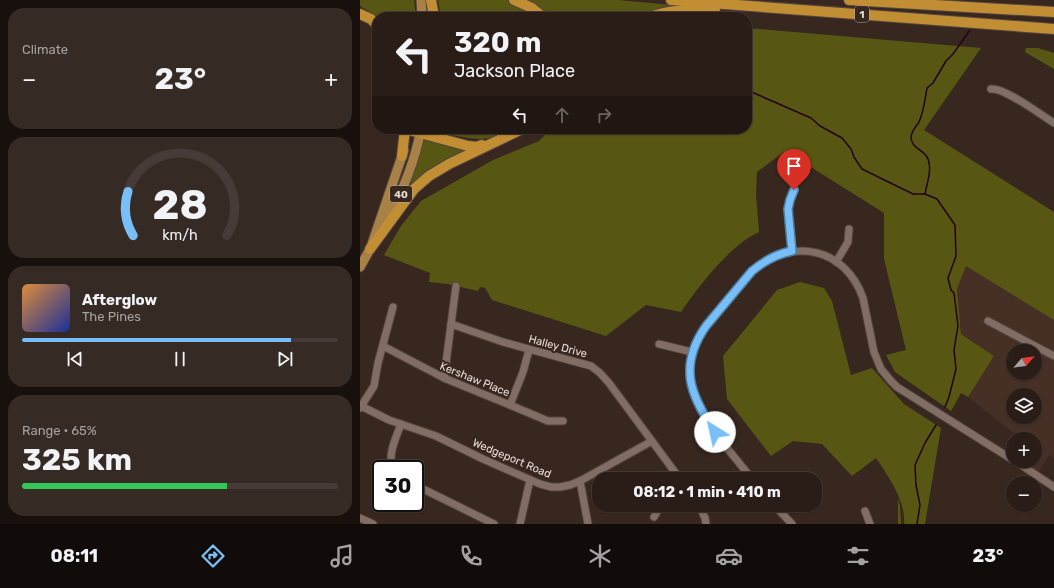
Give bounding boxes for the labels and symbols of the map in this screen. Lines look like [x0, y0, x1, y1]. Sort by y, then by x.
road number: 1 [855, 6, 869, 22]
pin [777, 149, 811, 190]
road number: 40 [390, 186, 412, 202]
street label: Halley Drive [527, 332, 589, 361]
north arrow [1006, 344, 1042, 380]
street label: Kershaw Place [438, 360, 512, 399]
position arrow [694, 411, 736, 453]
street label: Wedgeport Road [471, 436, 553, 481]
speed limit sign: 30 [372, 460, 424, 512]

